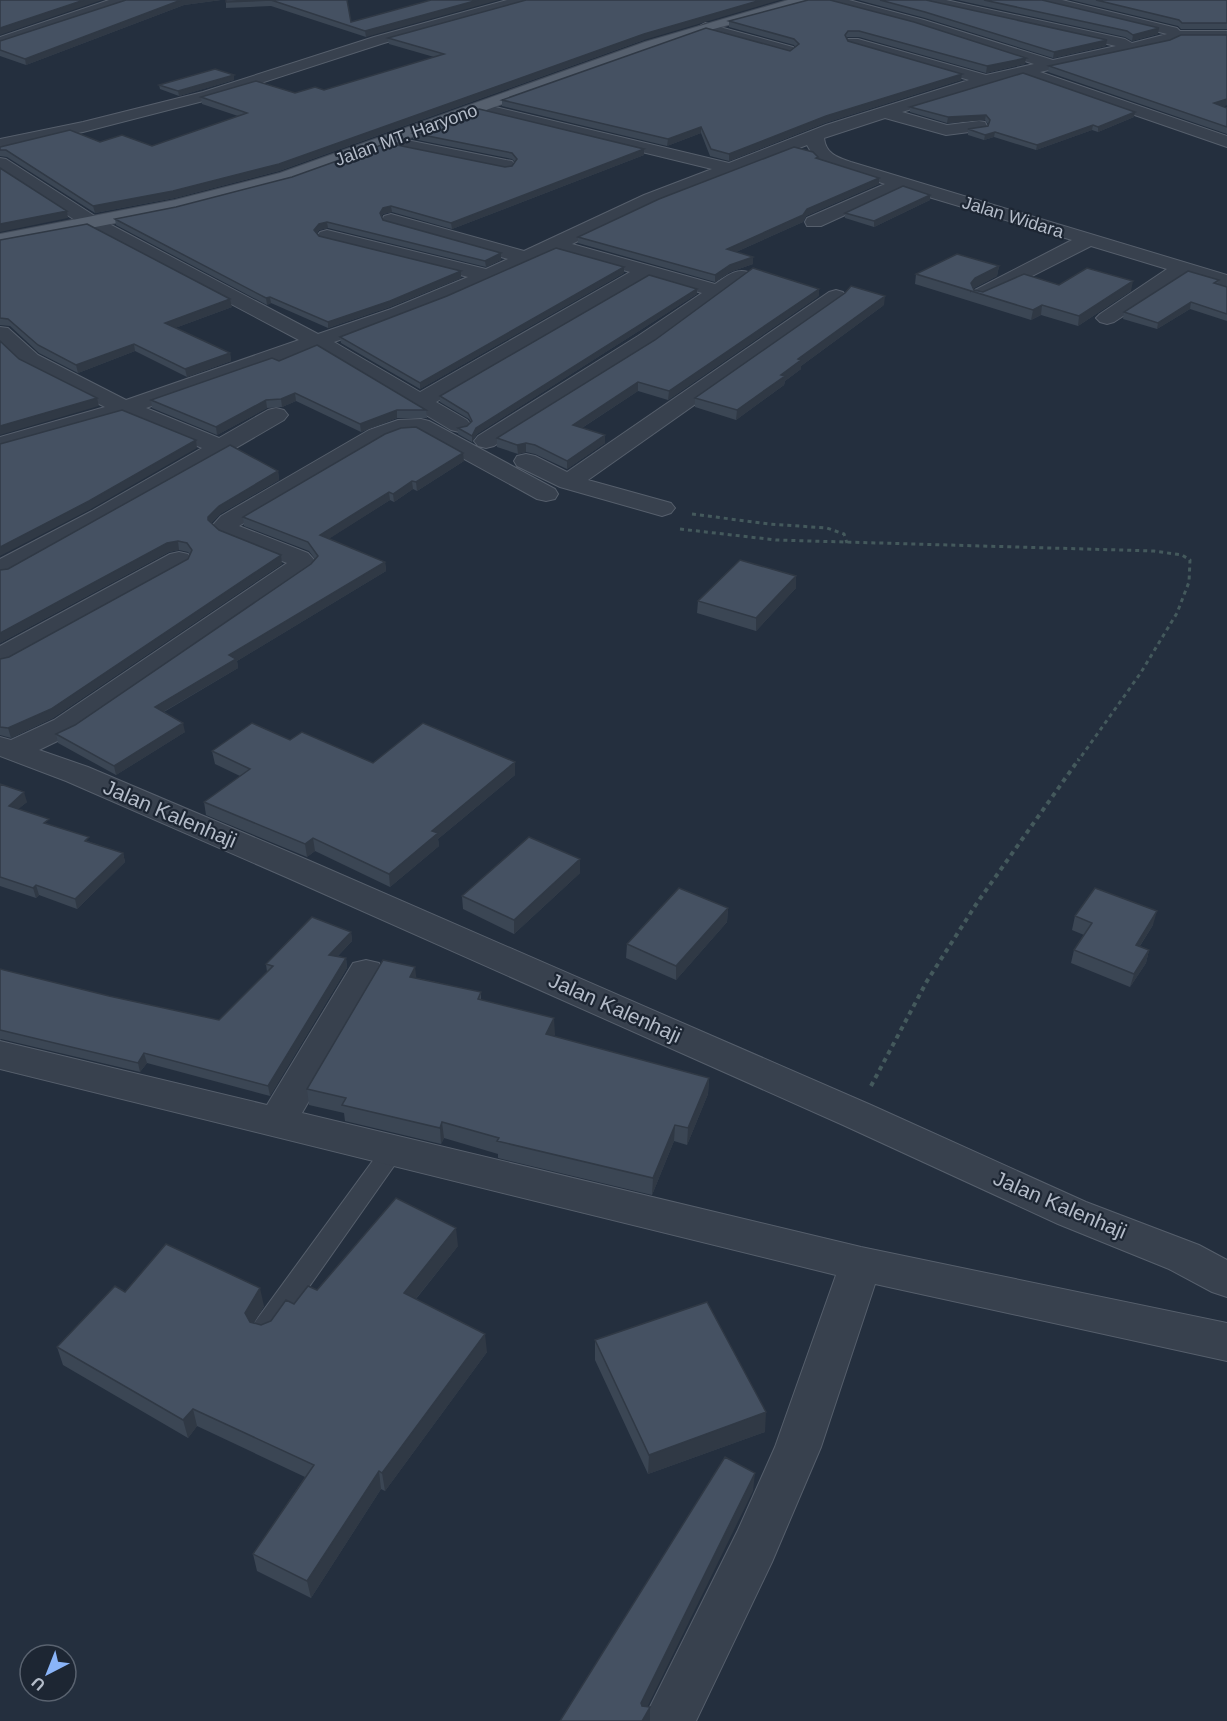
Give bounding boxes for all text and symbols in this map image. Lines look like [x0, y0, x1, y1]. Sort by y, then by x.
street label: Jalan MT. Haryono [332, 100, 480, 170]
street label: Jalan Widara [960, 192, 1067, 242]
street label: Jalan Kalenhaji [100, 775, 240, 852]
street label: Jalan Kalenhaji [545, 968, 685, 1047]
street label: Jalan Kalenhaji [990, 1166, 1130, 1243]
north arrow [18, 1643, 78, 1703]
text: U [28, 1674, 48, 1694]

